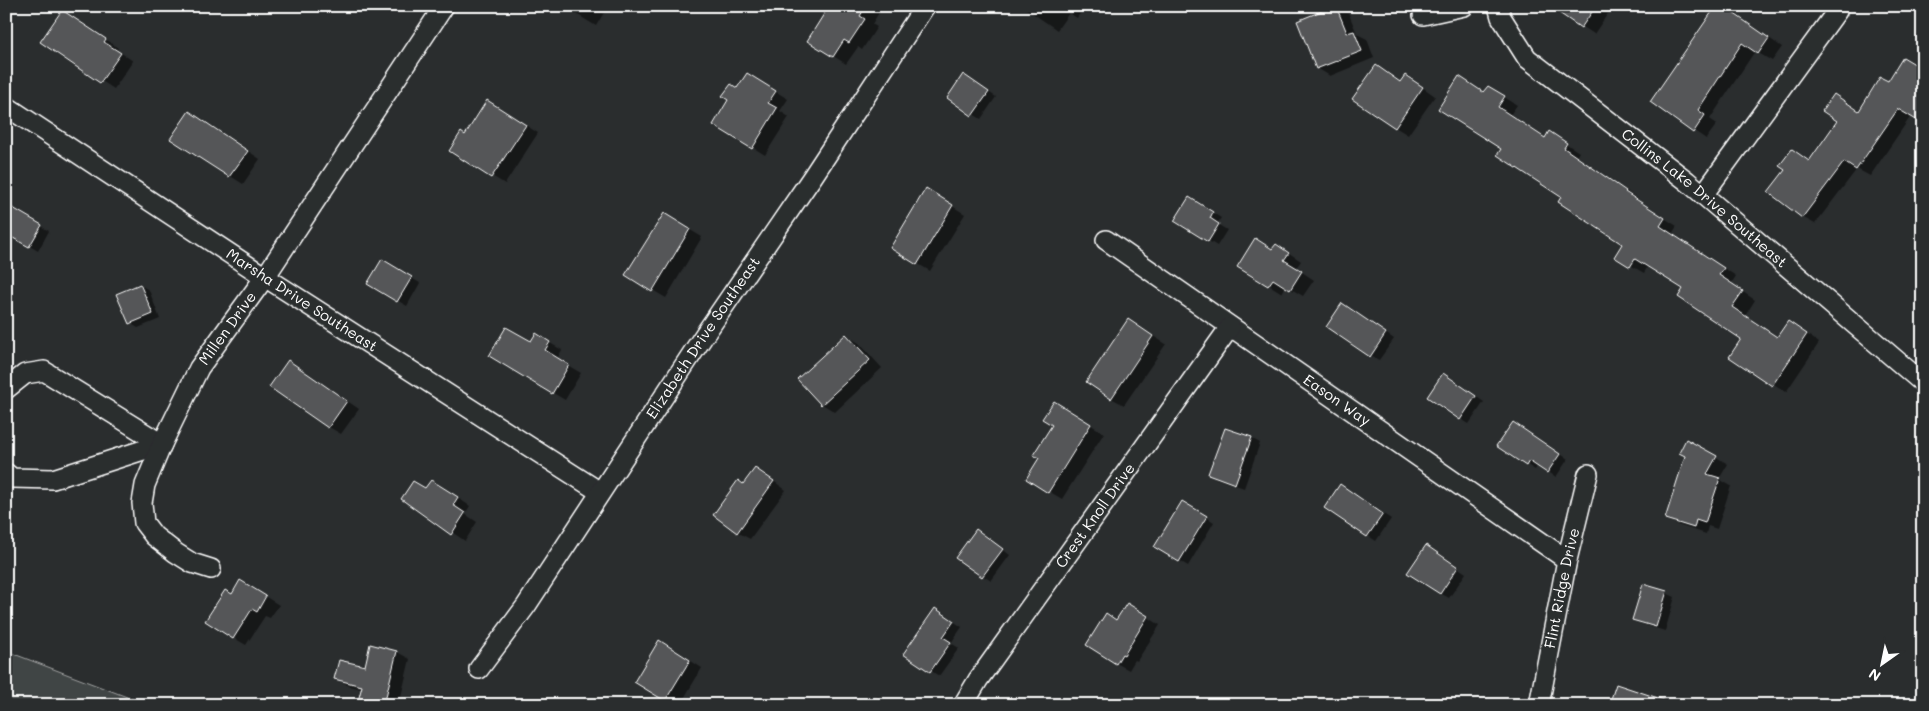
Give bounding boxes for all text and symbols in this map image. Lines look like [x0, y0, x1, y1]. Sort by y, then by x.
street label: Collins Lake Drive Southeast [1618, 123, 1792, 272]
street label: Marsha Drive Southeast [223, 243, 382, 356]
street label: Elizabeth Drive Southeast [641, 252, 764, 422]
street label: Millen Drive [193, 287, 260, 369]
street label: Eason Way [1300, 369, 1375, 430]
street label: Crest Knoll Drive [1050, 459, 1139, 572]
street label: Flint Ridge Drive [1539, 526, 1583, 650]
north arrow [1856, 638, 1906, 688]
text: N [1865, 664, 1884, 686]

